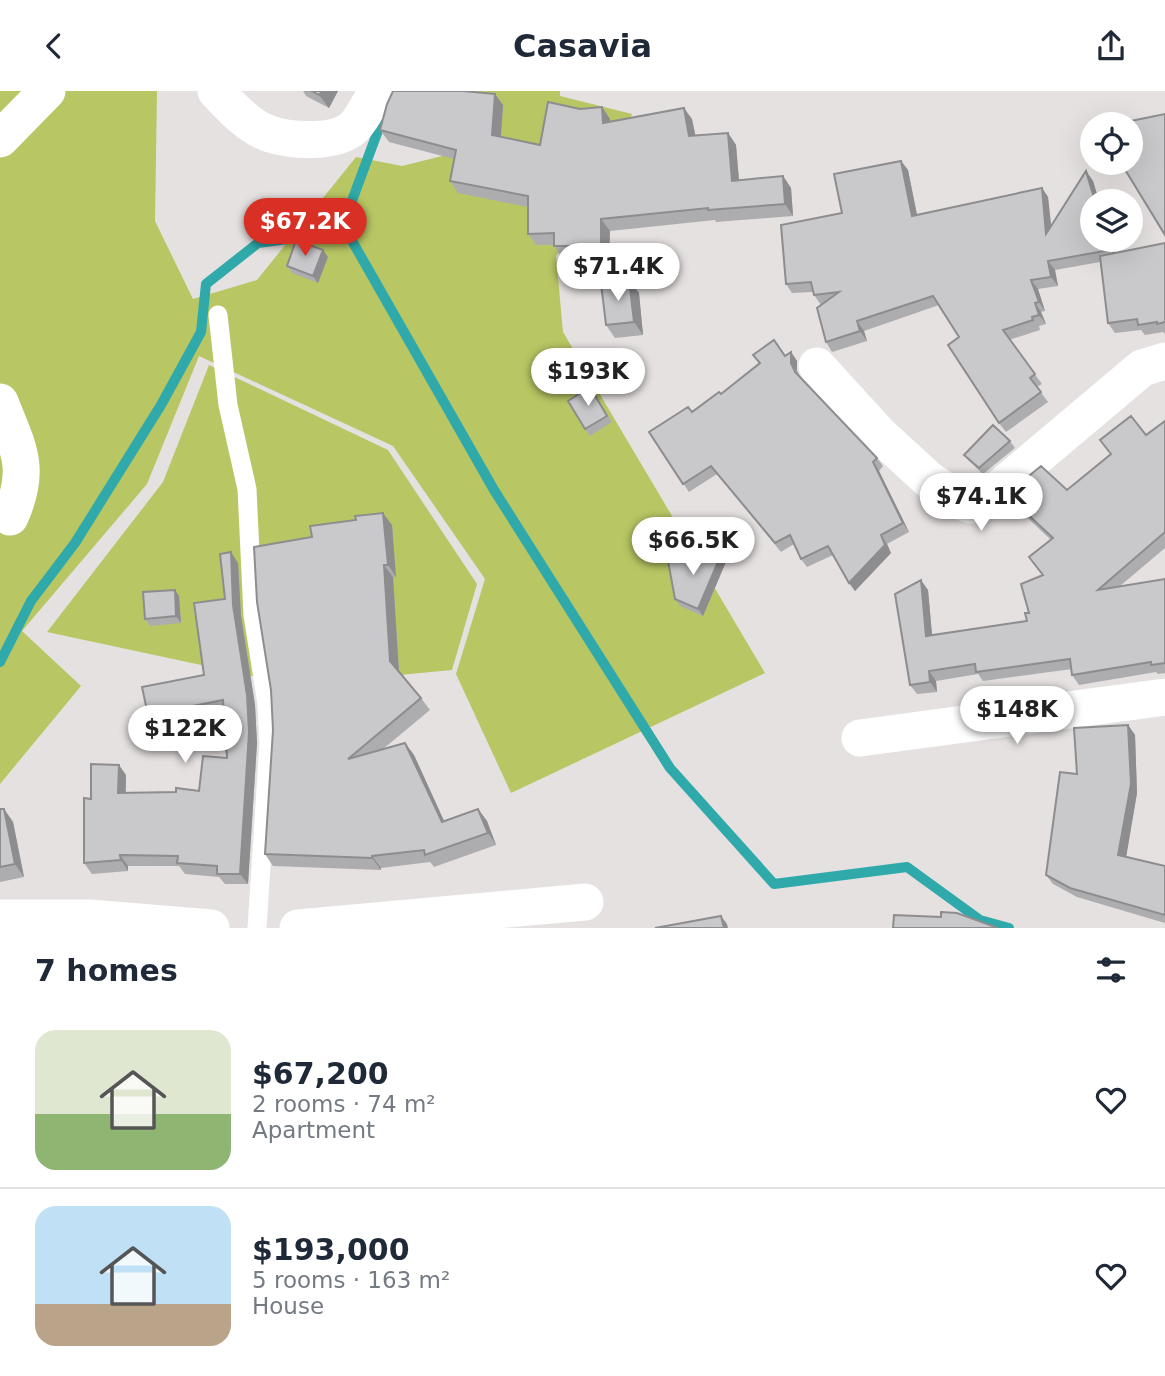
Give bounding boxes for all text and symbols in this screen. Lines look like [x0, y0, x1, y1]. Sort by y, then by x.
icon: back [35, 27, 73, 65]
text: Casavia [513, 27, 652, 65]
icon: share [1092, 27, 1130, 65]
map controls [1080, 112, 1143, 252]
button: locate [1080, 112, 1143, 175]
button: layers [1080, 189, 1143, 252]
pin: $67.2K [248, 199, 362, 258]
text: $67.2K [260, 208, 350, 234]
pin: $71.4K [561, 243, 675, 303]
text: $71.4K [573, 253, 663, 279]
pin: $193K [539, 349, 637, 408]
text: $193K [547, 358, 629, 384]
pin: $74.1K [924, 473, 1038, 533]
text: $74.1K [936, 483, 1026, 509]
pin: $66.5K [636, 517, 750, 577]
text: $66.5K [648, 527, 738, 553]
pin: $148K [968, 687, 1066, 746]
text: $148K [976, 696, 1058, 722]
pin: $122K [136, 705, 234, 765]
text: $122K [144, 715, 226, 741]
icon: filters [1092, 951, 1130, 989]
text: 7 homes [35, 953, 178, 988]
text: $67,200 [252, 1056, 389, 1091]
icon: home [91, 1058, 175, 1142]
icon: heart [1092, 1081, 1130, 1119]
text: 2 rooms · 74 m² [252, 1091, 436, 1117]
text: Apartment [252, 1117, 375, 1143]
text: $193,000 [252, 1232, 410, 1267]
icon: home [91, 1234, 175, 1318]
icon: heart [1092, 1257, 1130, 1295]
text: 5 rooms · 163 m² [252, 1267, 450, 1293]
text: House [252, 1293, 324, 1319]

